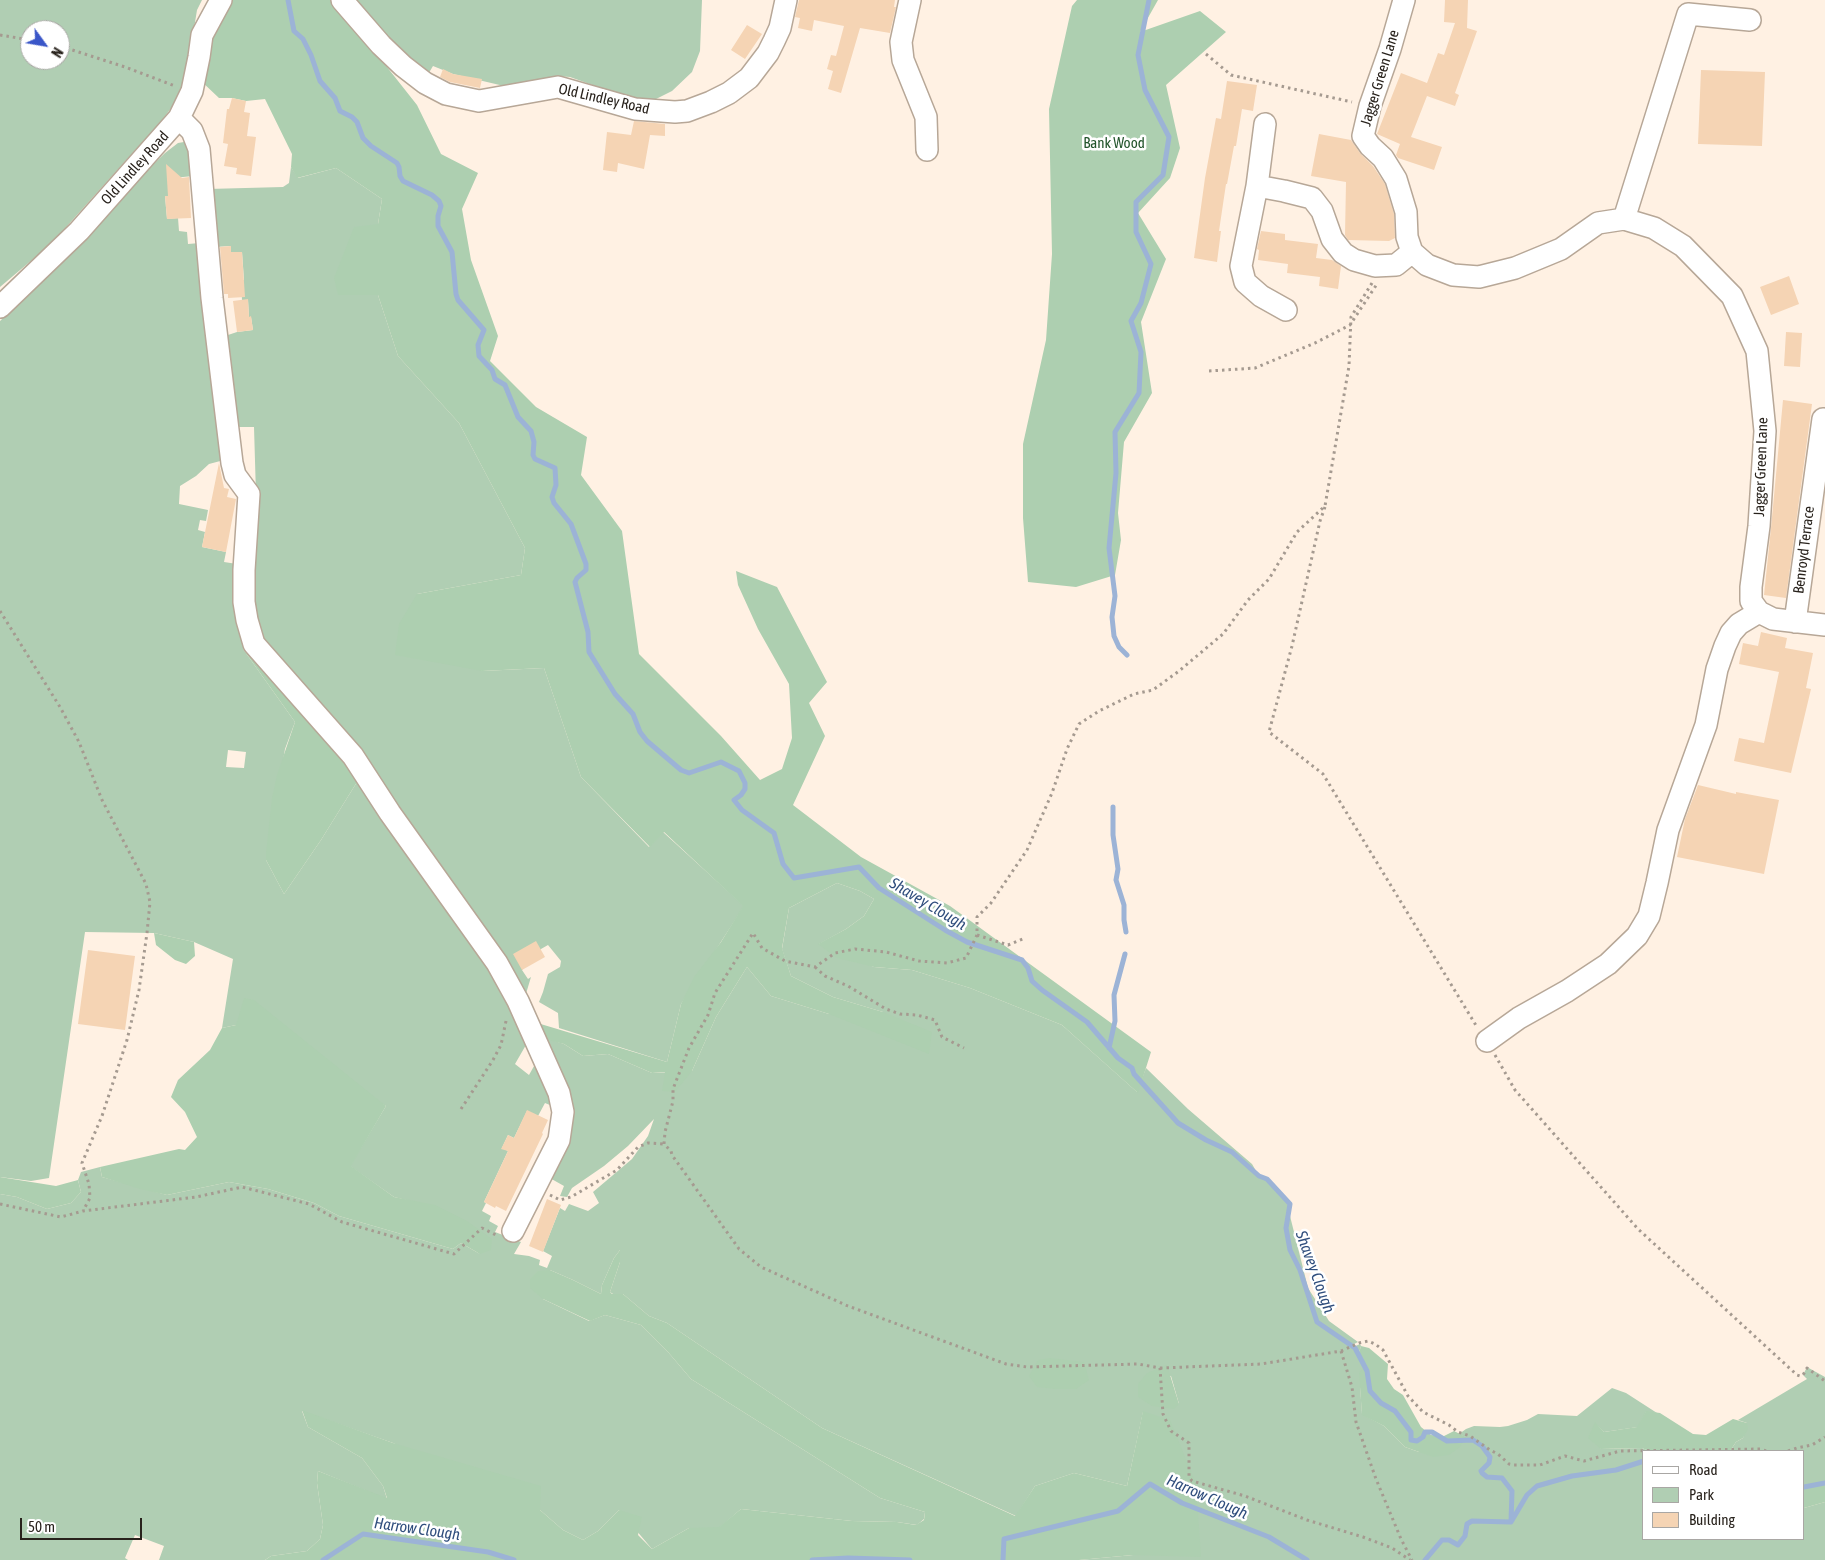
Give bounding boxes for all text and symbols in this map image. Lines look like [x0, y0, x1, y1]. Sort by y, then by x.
north arrow [20, 20, 70, 70]
street label: Jagger Green Lane [1357, 28, 1403, 128]
text: N [48, 45, 66, 60]
street label: Old Lindley Road [557, 80, 651, 118]
street label: Old Lindley Road [97, 128, 173, 208]
park label: Bank Wood [1083, 134, 1145, 152]
street label: Jagger Green Lane [1750, 417, 1772, 517]
street label: Benroyd Terrace [1790, 505, 1818, 595]
water label: Shavey Clough [886, 874, 970, 934]
water label: Shavey Clough [1291, 1228, 1339, 1316]
legend [1642, 1450, 1805, 1540]
text: Road [1689, 1461, 1718, 1478]
water label: Harrow Clough [1164, 1471, 1250, 1523]
text: Park [1689, 1486, 1714, 1503]
scale bar [22, 1508, 145, 1540]
text: Building [1689, 1511, 1735, 1528]
water label: Harrow Clough [373, 1513, 461, 1545]
text: 50 m [28, 1518, 55, 1535]

